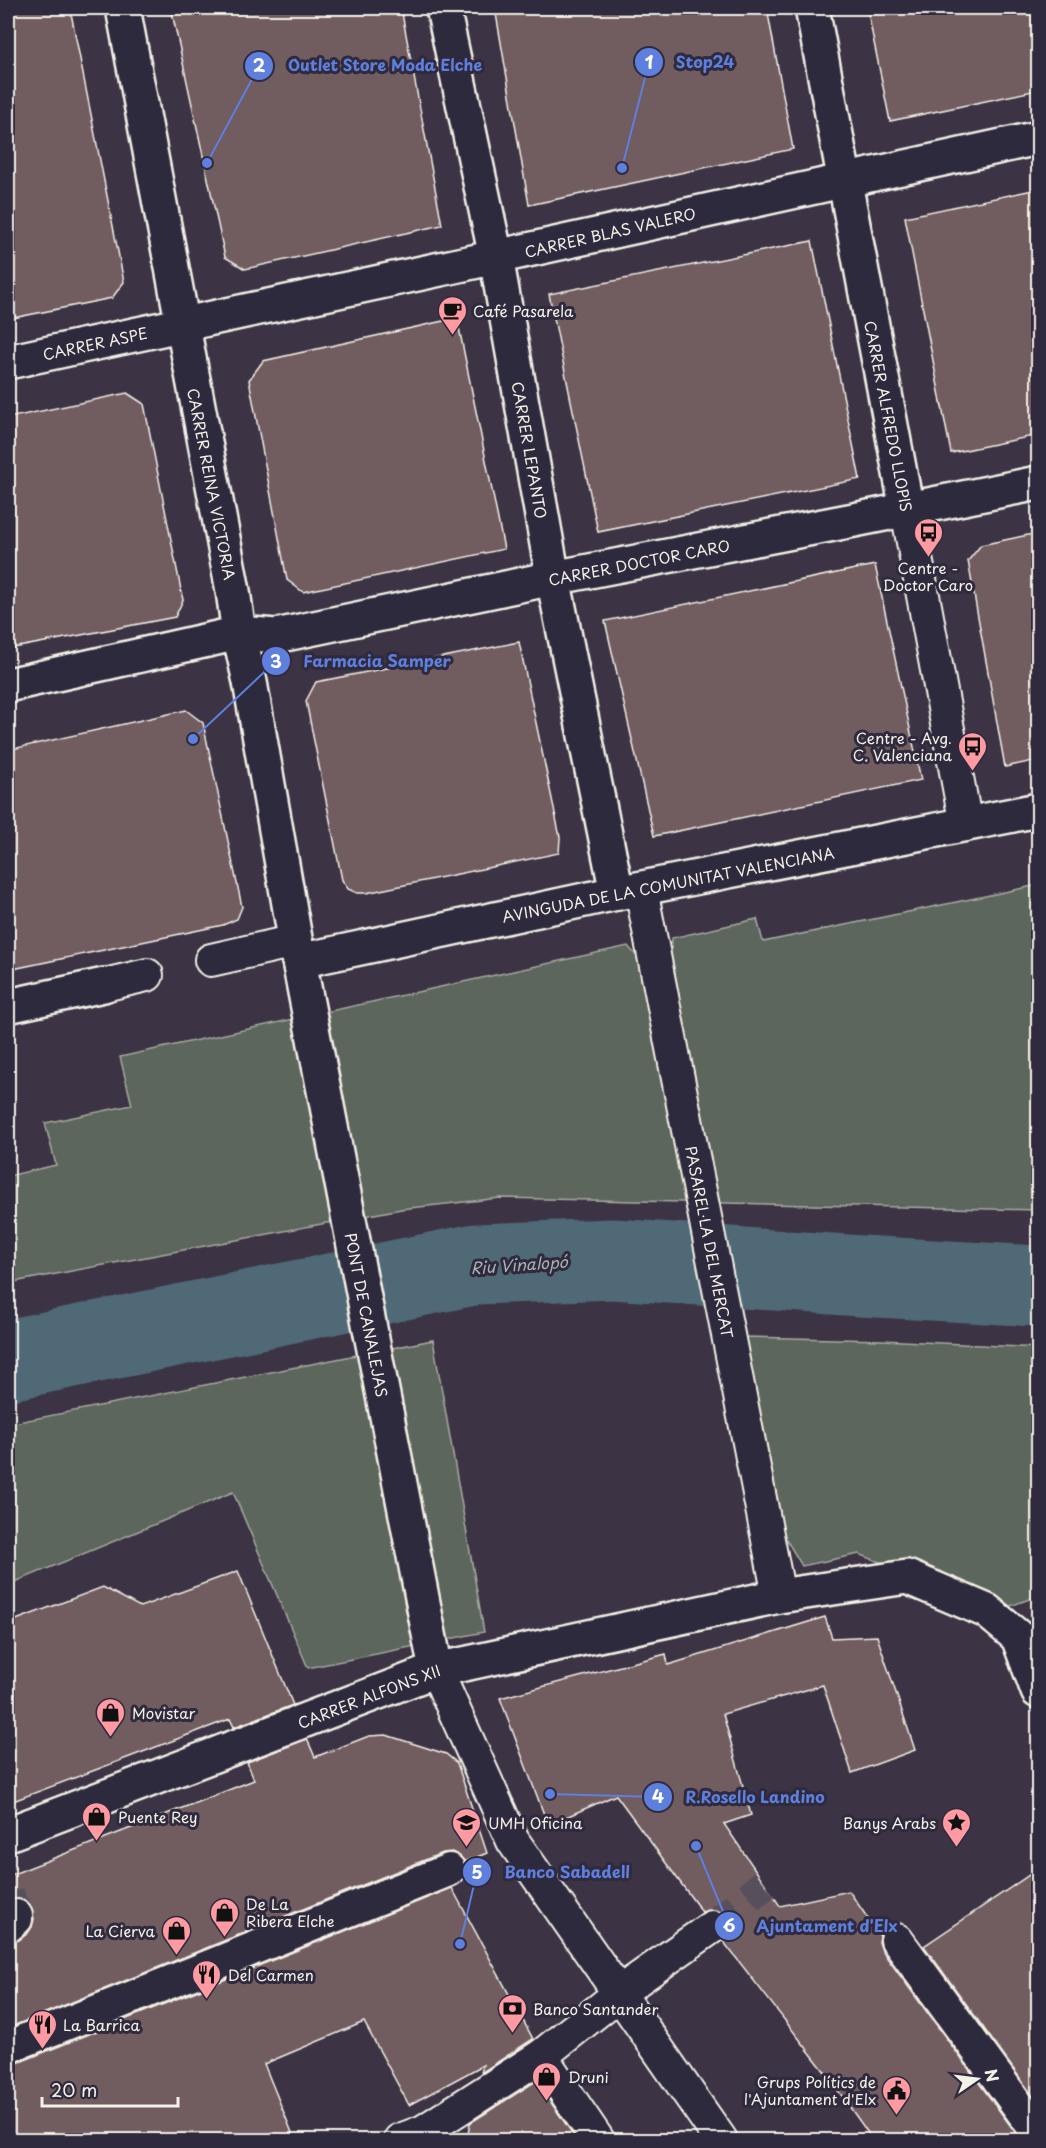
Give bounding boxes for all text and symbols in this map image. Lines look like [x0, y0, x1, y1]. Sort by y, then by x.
callout: Stop24 [634, 45, 746, 79]
text: 1 [645, 48, 654, 75]
callout: Outlet Store Moda Elche [244, 49, 495, 83]
text: Stop24 [676, 49, 734, 73]
text: 2 [253, 51, 266, 78]
text: Outlet Store Moda Elche [288, 52, 482, 76]
street label: CARRER BLAS VALERO [522, 201, 698, 263]
cafe icon: Café Pasarela [436, 294, 468, 336]
place label: Café Pasarela [473, 299, 574, 322]
street label: CARRER ALFREDO LLOPIS [859, 318, 919, 514]
street label: CARRER ASPE [41, 321, 149, 365]
street label: CARRER LEPANTO [507, 380, 553, 520]
street label: CARRER REINA VICTORIA [182, 386, 242, 582]
bus stop icon: Centre - Doctor Caro [912, 516, 944, 558]
street label: CARRER DOCTOR CARO [546, 533, 732, 591]
place label: Centre - Doctor Caro [883, 556, 973, 596]
callout: Farmacia Samper [261, 644, 463, 678]
text: 3 [270, 647, 282, 674]
text: Farmacia Samper [303, 648, 452, 672]
place label: Centre - Avg. C. Valenciana [853, 726, 953, 766]
bus stop icon: Centre - Avg. C. Valenciana [957, 730, 989, 772]
street label: AVINGUDA DE LA COMUNITAT VALENCIANA [500, 840, 836, 928]
street label: PASAREL·LA DEL MERCAT [680, 1144, 740, 1341]
street label: PONT DE CANALEJAS [340, 1231, 394, 1399]
water label: Riu Vinalopó [470, 1249, 570, 1279]
street label: CARRER ALFONS XII [294, 1658, 444, 1734]
shop icon: Movistar [95, 1696, 127, 1738]
place label: Movistar [132, 1701, 196, 1724]
callout: R.Rosello Landino [643, 1780, 837, 1814]
text: 4 [652, 1782, 664, 1809]
text: R.Rosello Landino [685, 1784, 825, 1808]
shop icon: Puente Rey [81, 1800, 113, 1842]
place label: Puente Rey [118, 1805, 198, 1828]
school or university icon: UMH Oficina [451, 1806, 483, 1848]
place icon: Banys Arabs [941, 1806, 973, 1848]
place label: UMH Oficina [488, 1811, 583, 1834]
place label: Banys Arabs [843, 1811, 936, 1834]
callout: Banco Sabadell [462, 1855, 642, 1889]
text: 5 [471, 1858, 483, 1885]
text: Banco Sabadell [504, 1859, 630, 1883]
place label: De La Ribera Elche [246, 1892, 335, 1932]
shop icon: De La Ribera Elche [209, 1896, 241, 1938]
callout: Ajuntament d'Elx [714, 1909, 909, 1943]
text: 6 [723, 1911, 736, 1938]
text: Ajuntament d'Elx [757, 1913, 897, 1937]
shop icon: La Cierva [160, 1914, 192, 1956]
place label: La Cierva [85, 1919, 156, 1942]
restaurant icon: Del Carmen [191, 1958, 223, 2000]
place label: Del Carmen [228, 1963, 314, 1986]
bank icon: Banco Santander [496, 1992, 528, 2034]
place label: Banco Santander [533, 1997, 658, 2020]
restaurant icon: La Barrica [26, 2008, 58, 2050]
place label: La Barrica [63, 2013, 140, 2036]
north arrow [947, 2049, 1007, 2109]
shop icon: Druni [531, 2060, 563, 2102]
place label: Druni [568, 2065, 609, 2088]
text: N [979, 2066, 1006, 2084]
scale bar [42, 2070, 178, 2108]
place label: Grups Polítics de l'Ajuntament d'Elx [744, 2070, 876, 2110]
public building icon: Grups Polítics de l'Ajuntament d'Elx [881, 2074, 913, 2116]
text: 20 m [51, 2076, 97, 2103]

